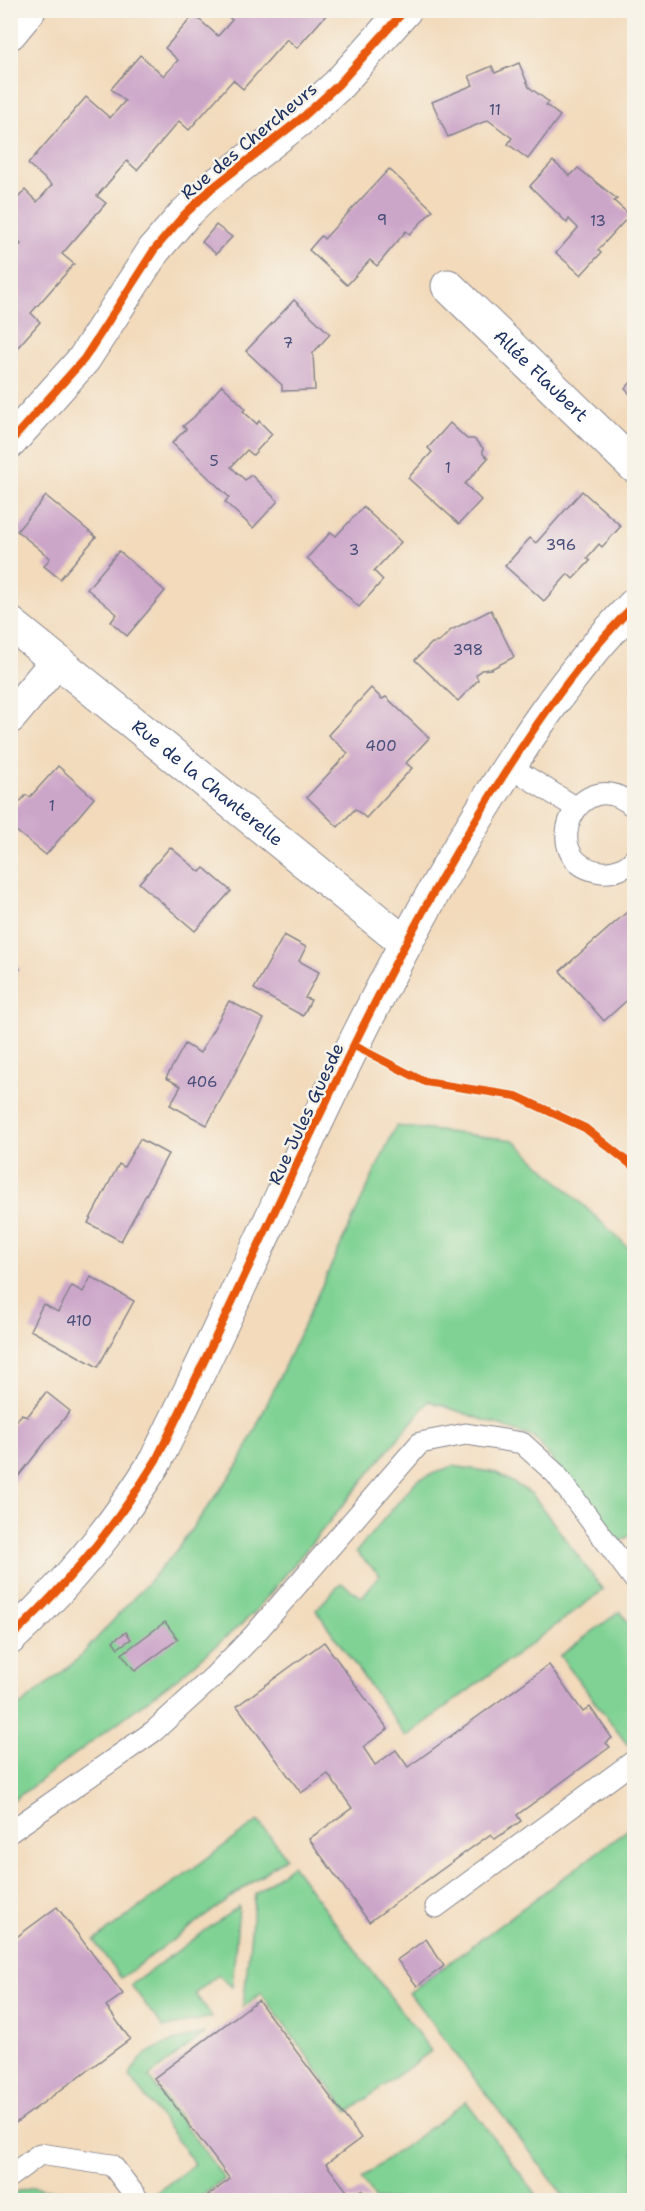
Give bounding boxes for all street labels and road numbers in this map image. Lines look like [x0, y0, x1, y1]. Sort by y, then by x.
street label: Rue des Chercheurs [176, 77, 322, 205]
street label: Allée Flaubert [488, 324, 593, 427]
street label: Rue de la Chanterelle [127, 714, 288, 851]
street label: Rue Jules Guesde [263, 1039, 349, 1189]

